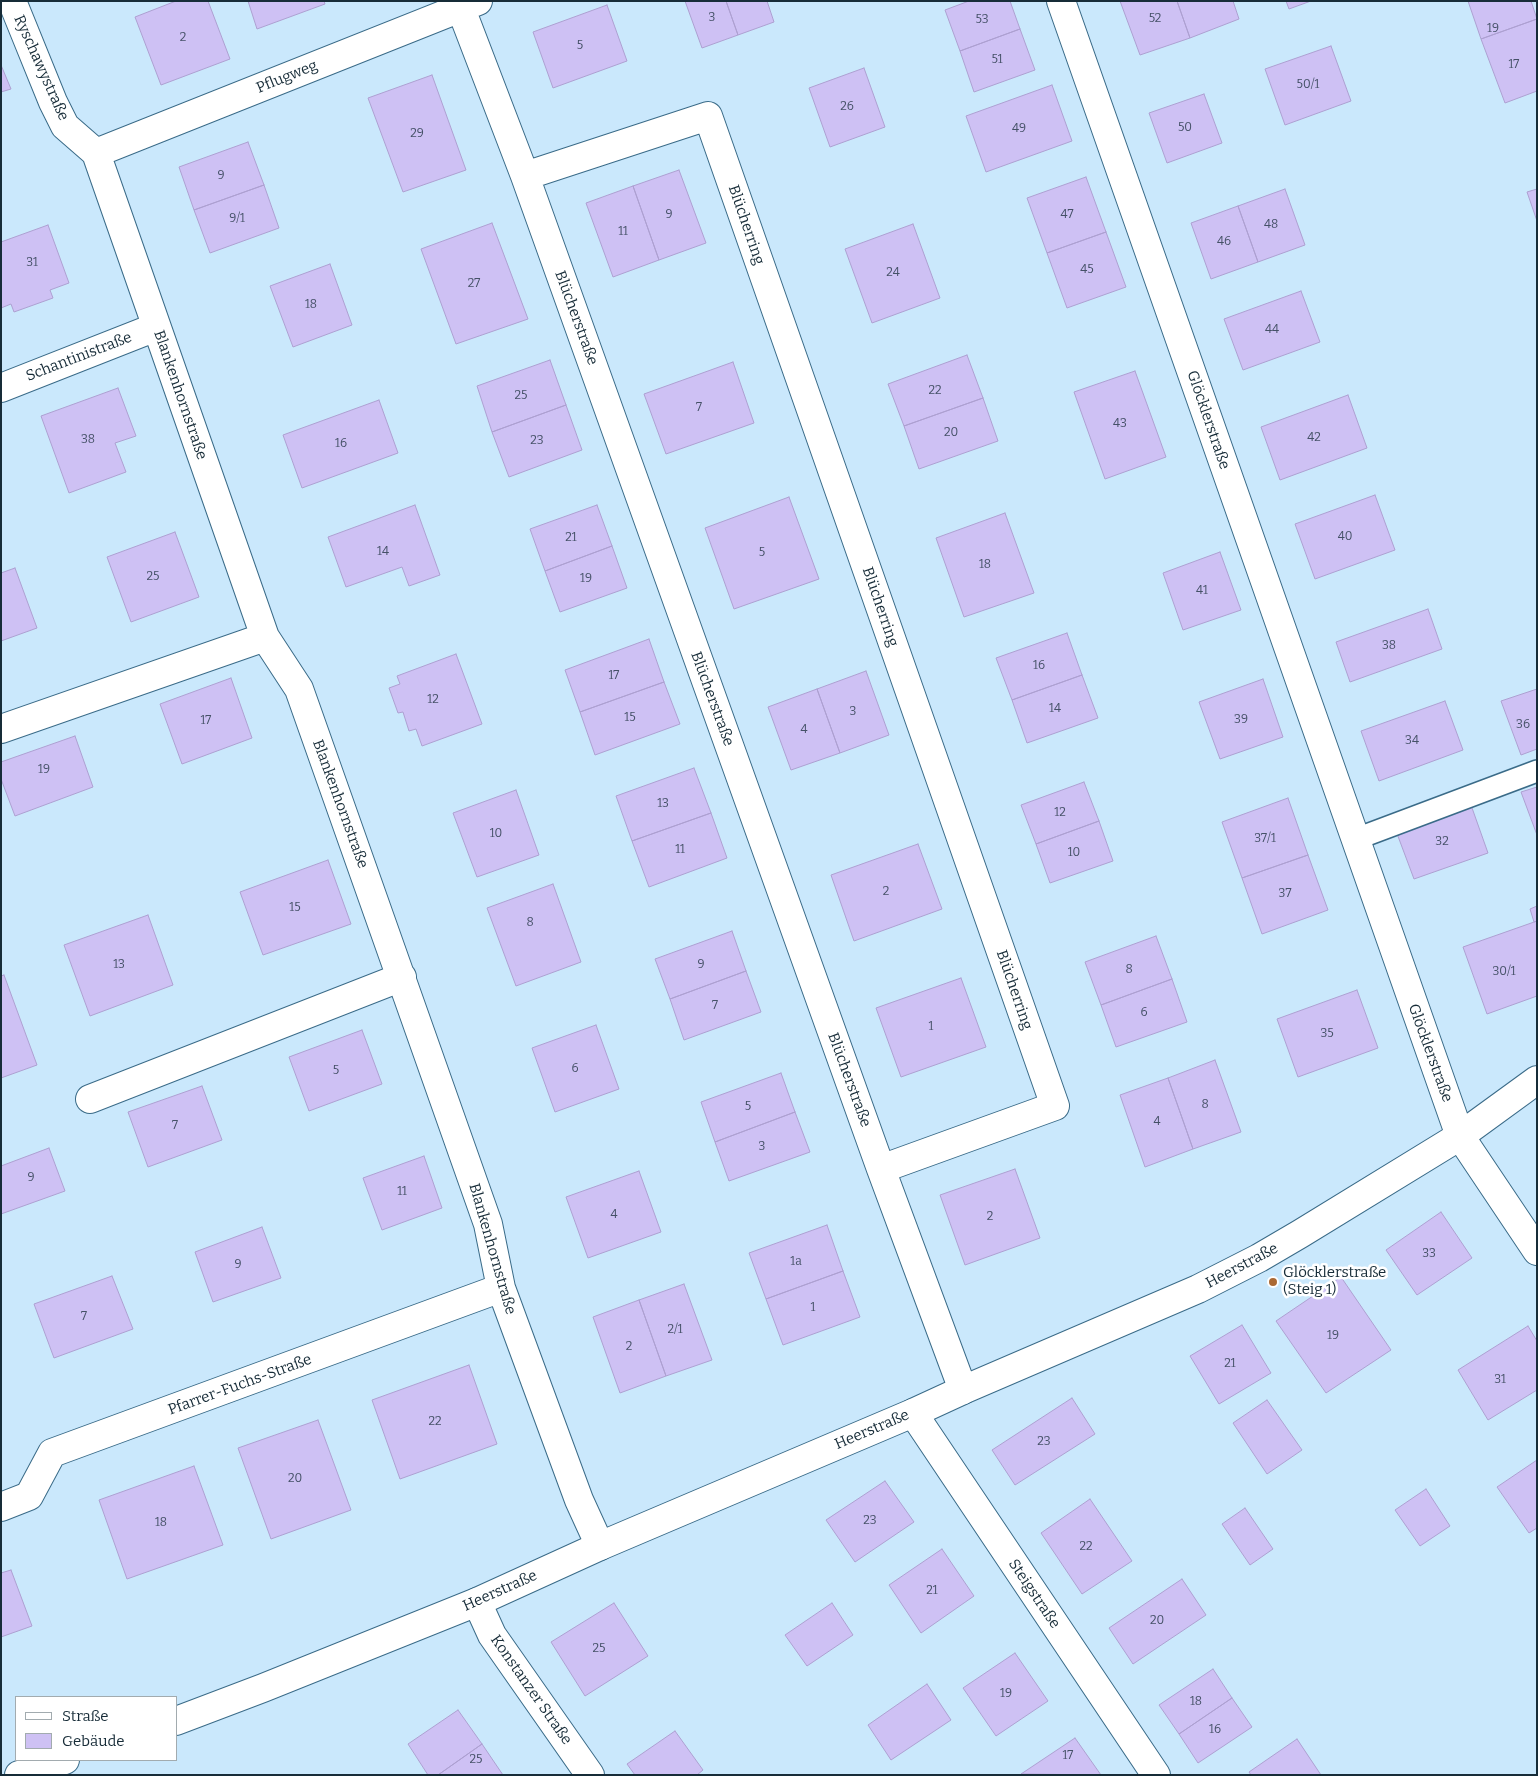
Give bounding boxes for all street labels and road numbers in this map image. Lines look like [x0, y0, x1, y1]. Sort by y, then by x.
street label: Ryschawystraße [10, 12, 72, 124]
street label: Pflugweg [254, 57, 320, 97]
street label: Blücherring [724, 183, 768, 267]
street label: Blücherstraße [551, 268, 601, 368]
street label: Blankenhornstraße [149, 328, 211, 462]
street label: Schantinistraße [24, 329, 134, 385]
street label: Glöcklerstraße [1183, 368, 1233, 472]
street label: Blücherring [858, 565, 902, 649]
street label: Blücherstraße [687, 649, 737, 749]
street label: Blankenhornstraße [308, 737, 372, 871]
street label: Blücherring [992, 948, 1036, 1032]
street label: Glöcklerstraße [1404, 1001, 1456, 1105]
street label: Blücherstraße [824, 1030, 874, 1130]
street label: Blankenhornstraße [465, 1181, 519, 1317]
street label: Heerstraße [1203, 1239, 1281, 1293]
street label: Pfarrer-Fuchs-Straße [166, 1351, 314, 1419]
street label: Heerstraße [832, 1406, 912, 1454]
street label: Steigstraße [1004, 1556, 1064, 1632]
street label: Heerstraße [460, 1567, 540, 1615]
street label: Konstanzer Straße [486, 1632, 576, 1748]

